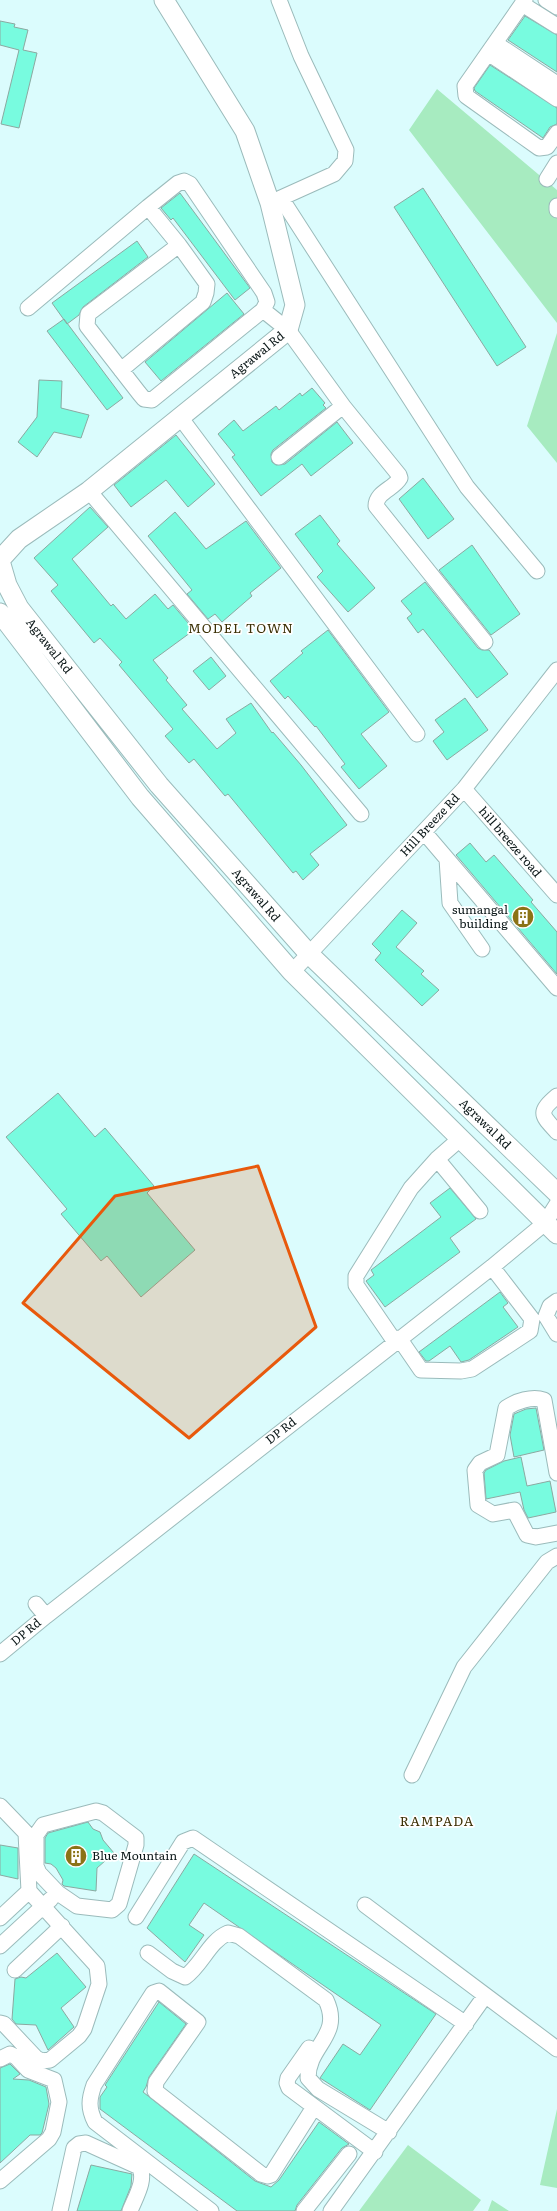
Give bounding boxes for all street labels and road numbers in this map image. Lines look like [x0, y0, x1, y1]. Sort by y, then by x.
street label: Agrawal Rd [225, 326, 288, 382]
street label: Agrawal Rd [22, 614, 78, 677]
street label: Hill Breeze Rd [395, 788, 464, 860]
street label: hill breeze road [475, 802, 547, 881]
street label: Agrawal Rd [228, 864, 286, 926]
street label: Agrawal Rd [456, 1094, 516, 1153]
street label: DP Rd [261, 1412, 300, 1448]
street label: DP Rd [6, 1613, 45, 1649]

